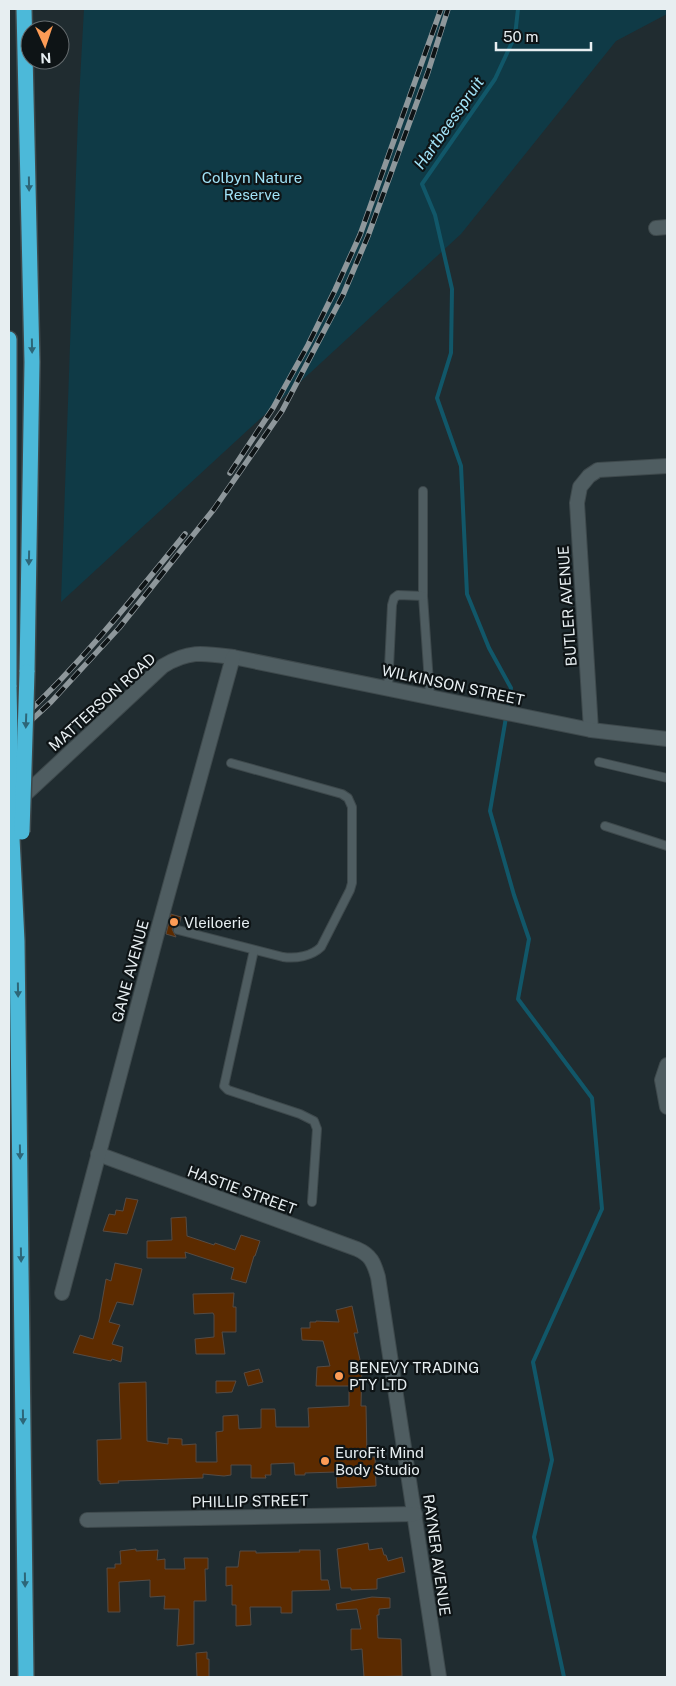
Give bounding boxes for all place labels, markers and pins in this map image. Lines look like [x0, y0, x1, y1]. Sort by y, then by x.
place label: Vleiloerie [184, 914, 250, 931]
marker: Vleiloerie [168, 916, 180, 928]
place label: BENEVY TRADING PTY LTD [349, 1359, 479, 1393]
marker: BENEVY TRADING PTY LTD [333, 1370, 345, 1382]
place label: EuroFit Mind Body Studio [335, 1444, 424, 1478]
marker: EuroFit Mind Body Studio [319, 1455, 331, 1467]

